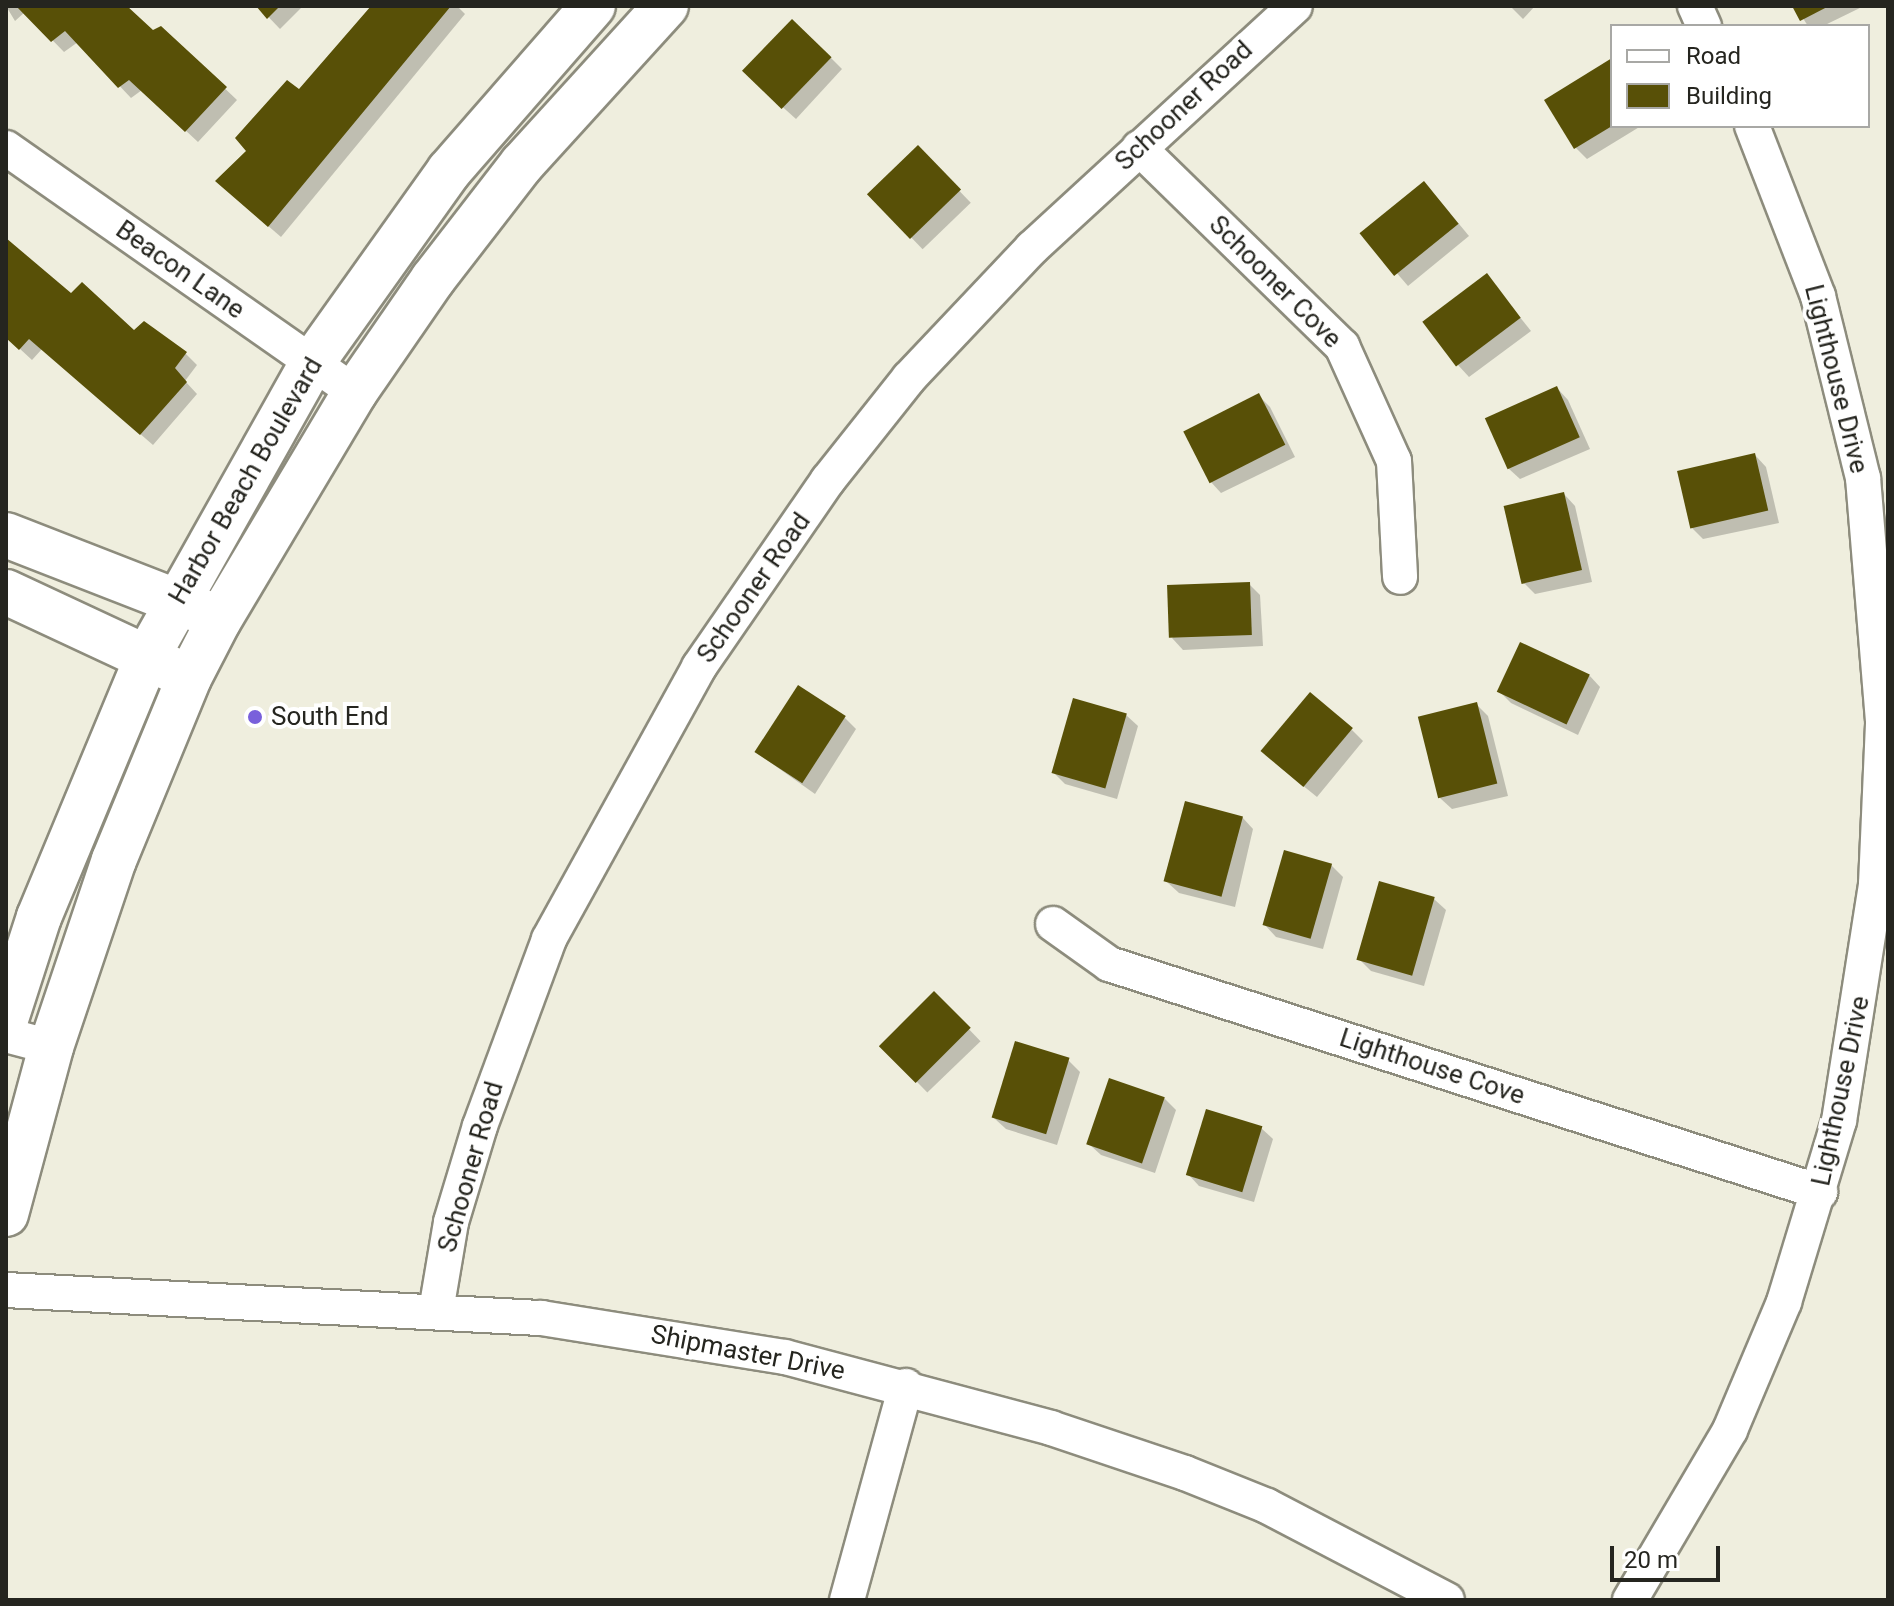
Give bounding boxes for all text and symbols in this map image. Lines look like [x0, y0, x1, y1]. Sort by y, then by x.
legend [1610, 24, 1870, 128]
street label: Schooner Road [1109, 35, 1259, 177]
text: Road [1686, 42, 1741, 70]
text: Building [1686, 82, 1772, 110]
street label: Schooner Cove [1202, 209, 1348, 355]
street label: Beacon Lane [110, 214, 250, 326]
street label: Lighthouse Drive [1797, 281, 1875, 477]
street label: Harbor Beach Boulevard [163, 352, 329, 610]
street label: Schooner Road [691, 507, 817, 669]
place label: South End [271, 701, 389, 733]
marker: South End [246, 708, 264, 726]
street label: Lighthouse Drive [1806, 993, 1876, 1189]
street label: Lighthouse Cove [1336, 1022, 1528, 1112]
street label: Schooner Road [432, 1078, 510, 1256]
street label: Shipmaster Drive [648, 1319, 848, 1387]
scale bar [1614, 1530, 1724, 1580]
text: 20 m [1624, 1546, 1678, 1574]

